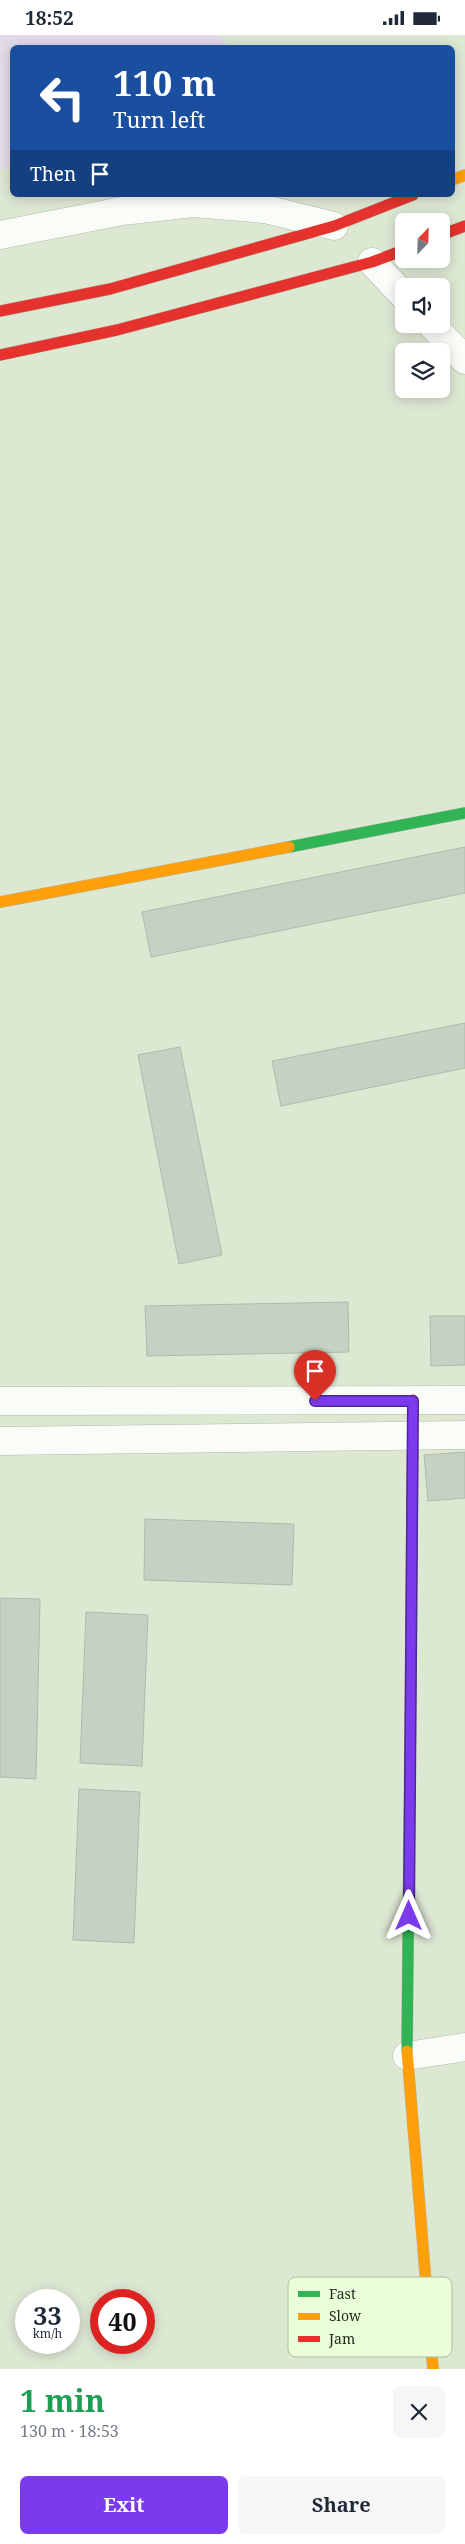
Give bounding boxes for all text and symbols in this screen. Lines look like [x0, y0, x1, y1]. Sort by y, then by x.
text: 18:52 [25, 5, 74, 31]
text: 110 m [113, 59, 216, 106]
icon: left [30, 65, 95, 130]
text: Turn left [113, 104, 205, 134]
icon: arrive [86, 160, 114, 188]
text: Then [30, 161, 76, 187]
north arrow [395, 213, 450, 267]
map controls [395, 213, 450, 398]
button: sound [395, 278, 450, 333]
button: layers [395, 343, 450, 398]
pin [294, 1350, 336, 1401]
icon: arrive [301, 1357, 329, 1385]
position arrow [382, 1889, 434, 1941]
legend [288, 2277, 452, 2357]
text: Fast [329, 2284, 356, 2303]
speed limit sign: 40 [90, 2289, 155, 2354]
text: 33 [33, 2298, 62, 2332]
text: Slow [329, 2306, 362, 2325]
text: km/h [33, 2325, 62, 2342]
text: Jam [328, 2329, 355, 2348]
text: 1 min [20, 2380, 105, 2421]
button: close [393, 2386, 445, 2438]
text: 130 m · 18:53 [20, 2420, 119, 2442]
button: Exit [20, 2476, 228, 2534]
button: Share [238, 2476, 445, 2534]

